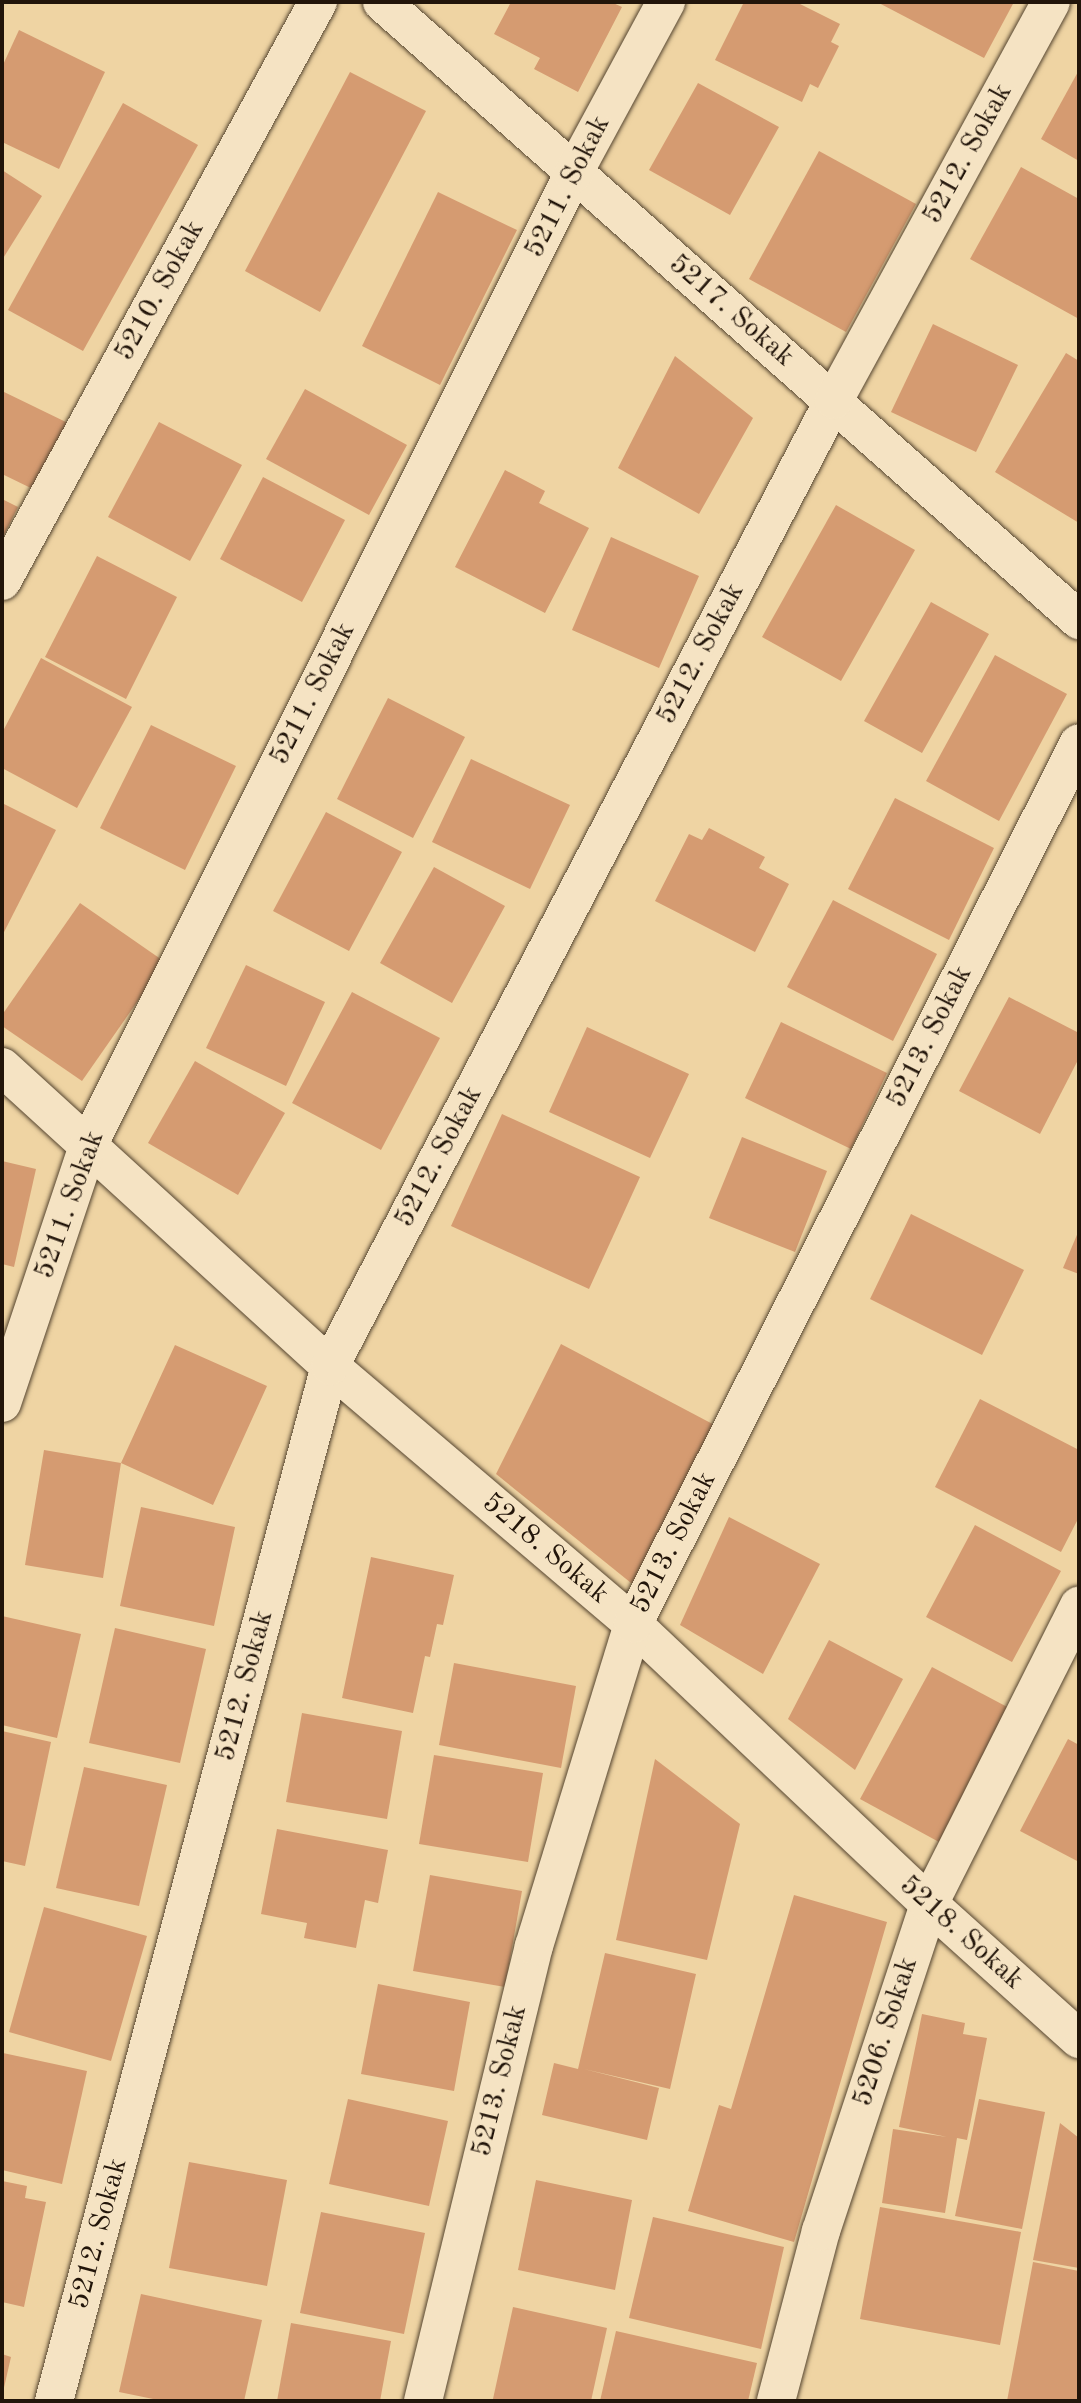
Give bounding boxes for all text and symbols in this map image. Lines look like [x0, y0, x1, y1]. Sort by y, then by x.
street label: 5212. Sokak [916, 78, 1020, 230]
street label: 5211. Sokak [518, 110, 618, 264]
street label: 5210. Sokak [108, 215, 212, 367]
street label: 5217. Sokak [662, 248, 800, 374]
street label: 5212. Sokak [650, 578, 752, 730]
street label: 5211. Sokak [263, 617, 363, 771]
street label: 5213. Sokak [880, 960, 980, 1114]
street label: 5212. Sokak [388, 1081, 490, 1233]
street label: 5211. Sokak [28, 1127, 112, 1283]
street label: 5213. Sokak [624, 1466, 724, 1620]
street label: 5218. Sokak [475, 1486, 615, 1612]
street label: 5212. Sokak [209, 1607, 281, 1765]
street label: 5218. Sokak [892, 1869, 1030, 1997]
street label: 5206. Sokak [846, 1953, 926, 2111]
street label: 5213. Sokak [465, 2002, 535, 2160]
street label: 5212. Sokak [63, 2155, 135, 2313]

